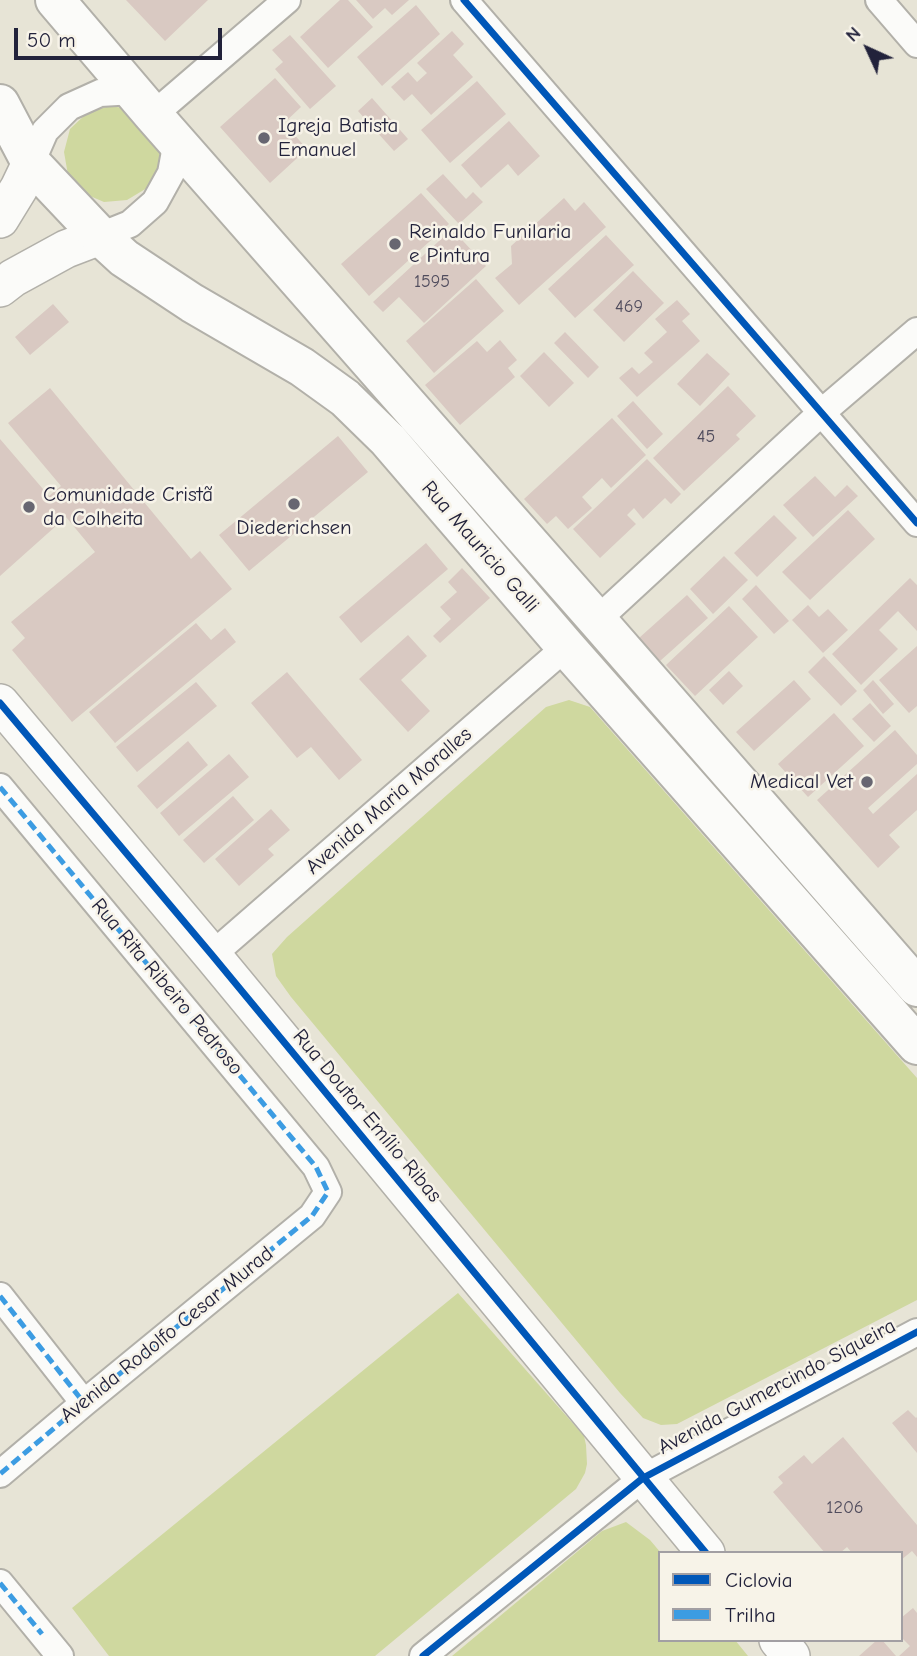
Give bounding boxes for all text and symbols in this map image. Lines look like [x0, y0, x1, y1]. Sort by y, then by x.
scale bar [18, 14, 226, 58]
north arrow [833, 14, 903, 84]
text: N [841, 22, 865, 46]
text: 50 m [27, 28, 76, 52]
place label: Igreja Batista Emanuel [278, 113, 398, 163]
marker: Igreja Batista Emanuel [256, 130, 272, 146]
place label: Reinaldo Funilaria e Pintura [409, 219, 571, 269]
marker: Reinaldo Funilaria e Pintura [387, 236, 403, 252]
house number: 1595 [414, 271, 450, 293]
house number: 469 [615, 296, 643, 318]
house number: 45 [697, 426, 715, 448]
street label: Rua Mauricio Galli [416, 476, 544, 618]
place label: Comunidade Cristã da Colheita [43, 482, 213, 532]
marker: Diederichsen [286, 496, 302, 512]
marker: Comunidade Cristã da Colheita [21, 499, 37, 515]
place label: Diederichsen [236, 515, 352, 541]
street label: Avenida Maria Moralles [301, 722, 477, 880]
place label: Medical Vet [750, 769, 853, 795]
marker: Medical Vet [859, 774, 875, 790]
street label: Rua Rita Ribeiro Pedroso [86, 894, 248, 1080]
street label: Rua Doutor Emílio Ribas [287, 1024, 447, 1208]
street label: Avenida Rodolfo Cesar Murad [55, 1241, 279, 1429]
street label: Avenida Gumercindo Siqueira [654, 1314, 900, 1460]
house number: 1206 [826, 1497, 864, 1519]
legend [658, 1551, 903, 1642]
text: Ciclovia [725, 1568, 793, 1592]
text: Trilha [725, 1603, 776, 1627]

